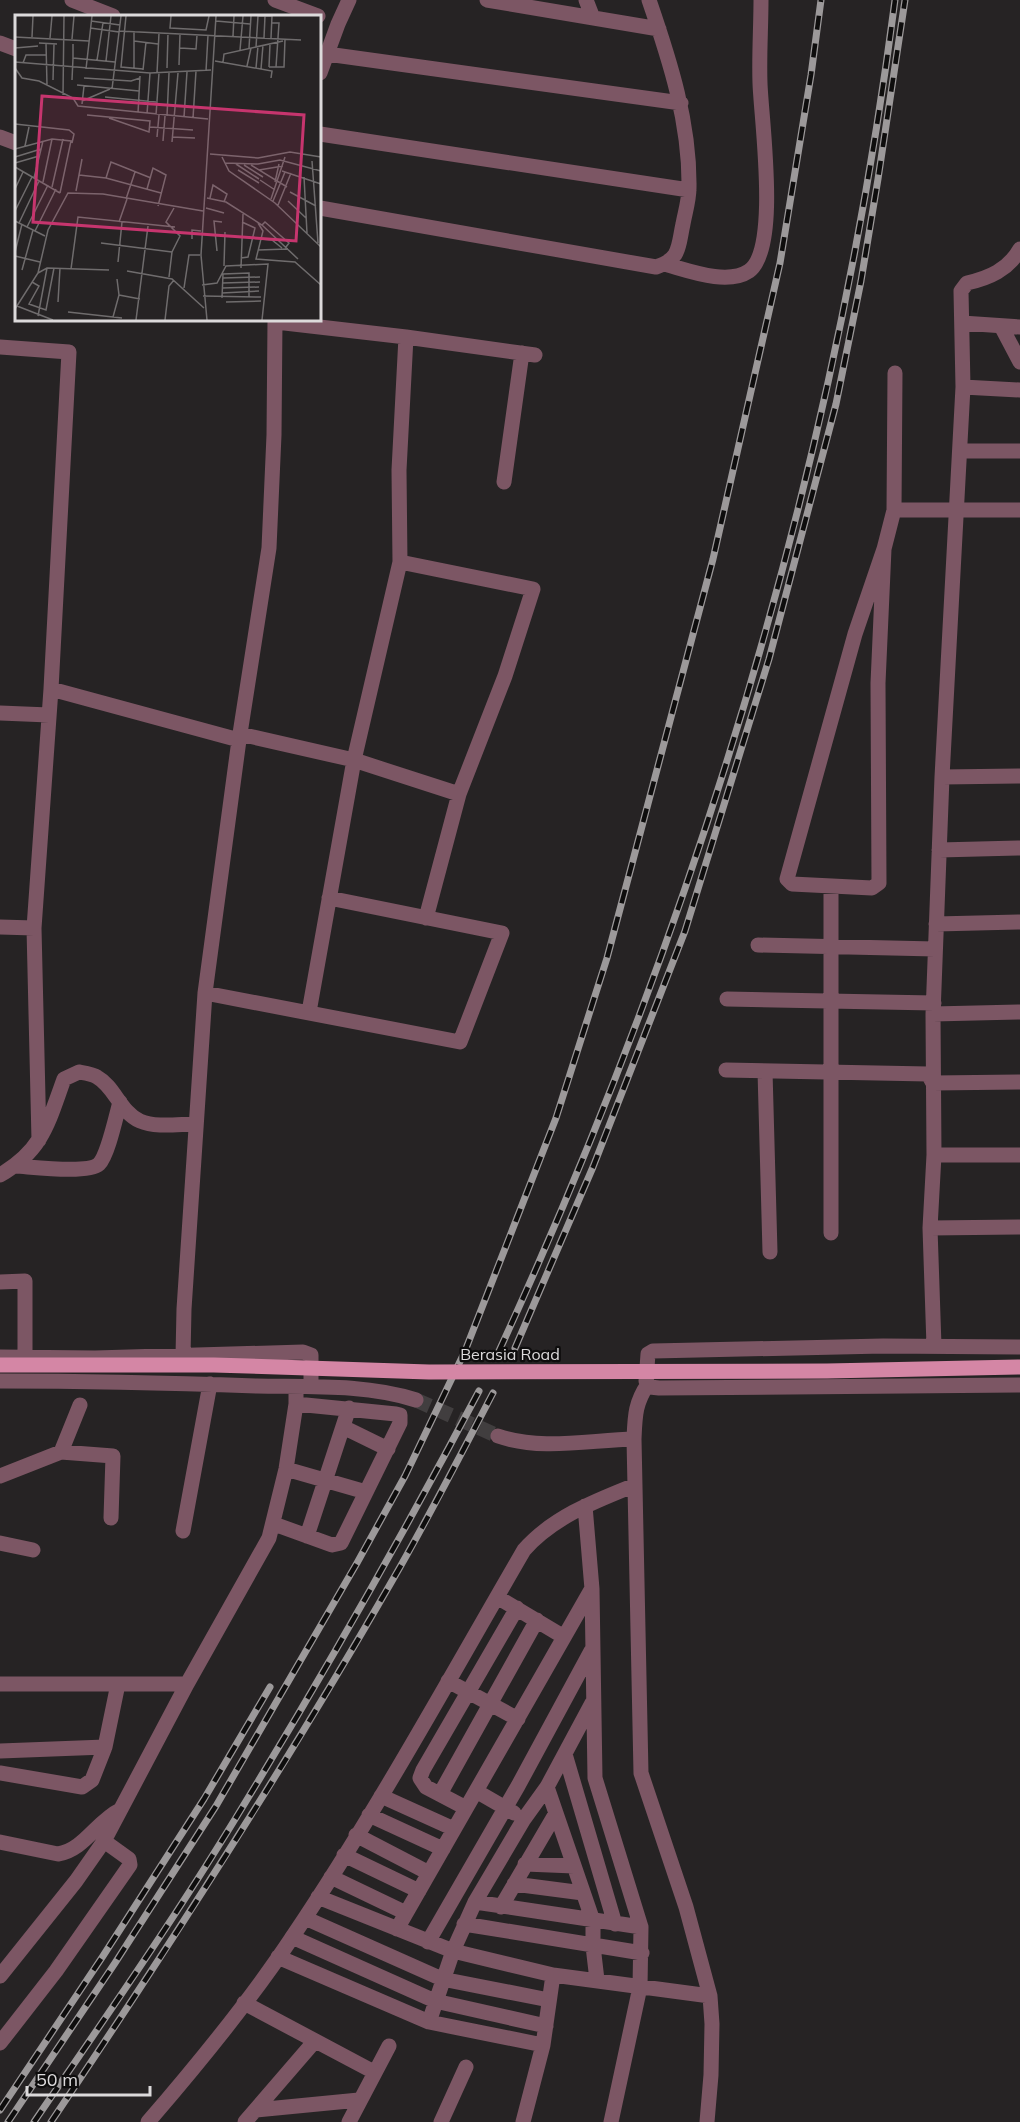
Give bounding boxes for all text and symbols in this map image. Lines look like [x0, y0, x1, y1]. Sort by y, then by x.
inset map [15, 15, 321, 321]
street label: Berasia Road [460, 1344, 560, 1364]
scale bar [27, 2059, 150, 2097]
text: 50 m [36, 2068, 78, 2091]

